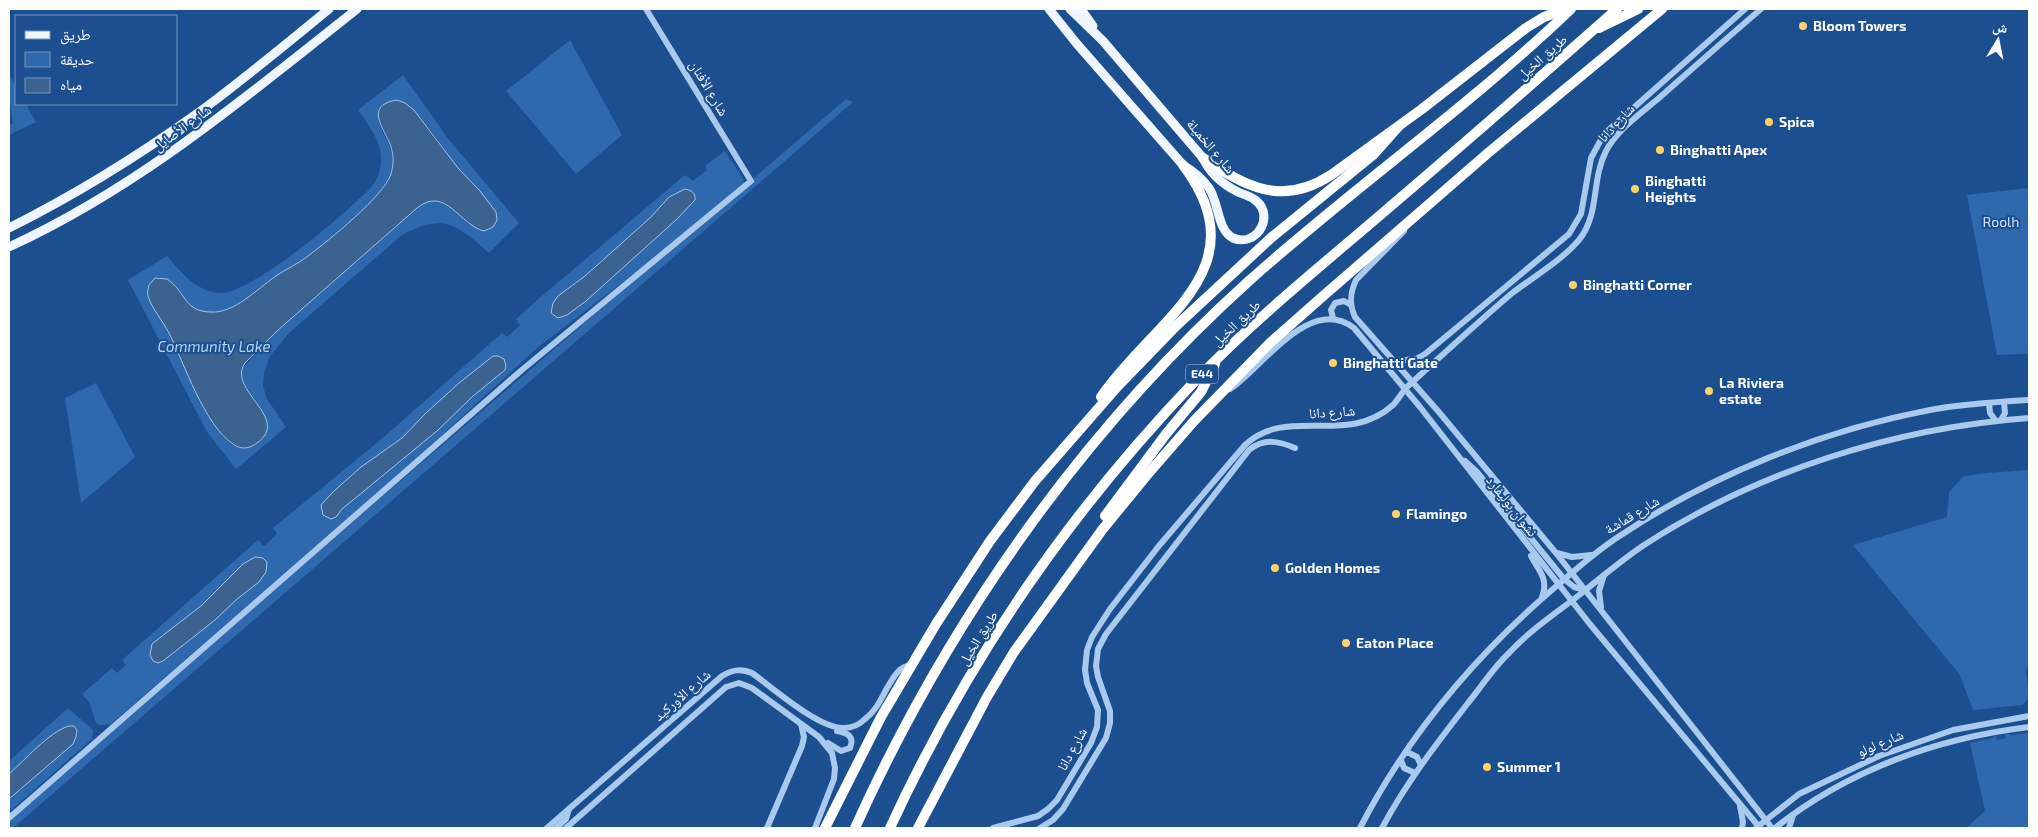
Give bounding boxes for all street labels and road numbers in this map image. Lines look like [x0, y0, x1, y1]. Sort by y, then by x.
street label: طريق الخيل [1513, 30, 1571, 84]
street label: شارع الأفنان [684, 57, 733, 120]
street label: شارع دانا [1594, 100, 1639, 147]
street label: شارع الأصايل [149, 101, 215, 156]
street label: شارع الخميلة [1182, 115, 1239, 178]
street label: طريق الخيل [1208, 296, 1265, 351]
road number: E44 [1186, 364, 1218, 384]
street label: شارع دانا [1308, 401, 1356, 424]
street label: نشوان بوليفارد [1482, 472, 1542, 540]
street label: شارع قماشة [1601, 492, 1663, 539]
street label: طريق الخيل [954, 607, 1003, 669]
street label: شارع الأوركيد [650, 665, 715, 725]
street label: شارع دانا [1053, 724, 1092, 774]
street label: شارع لولو [1854, 725, 1906, 762]

